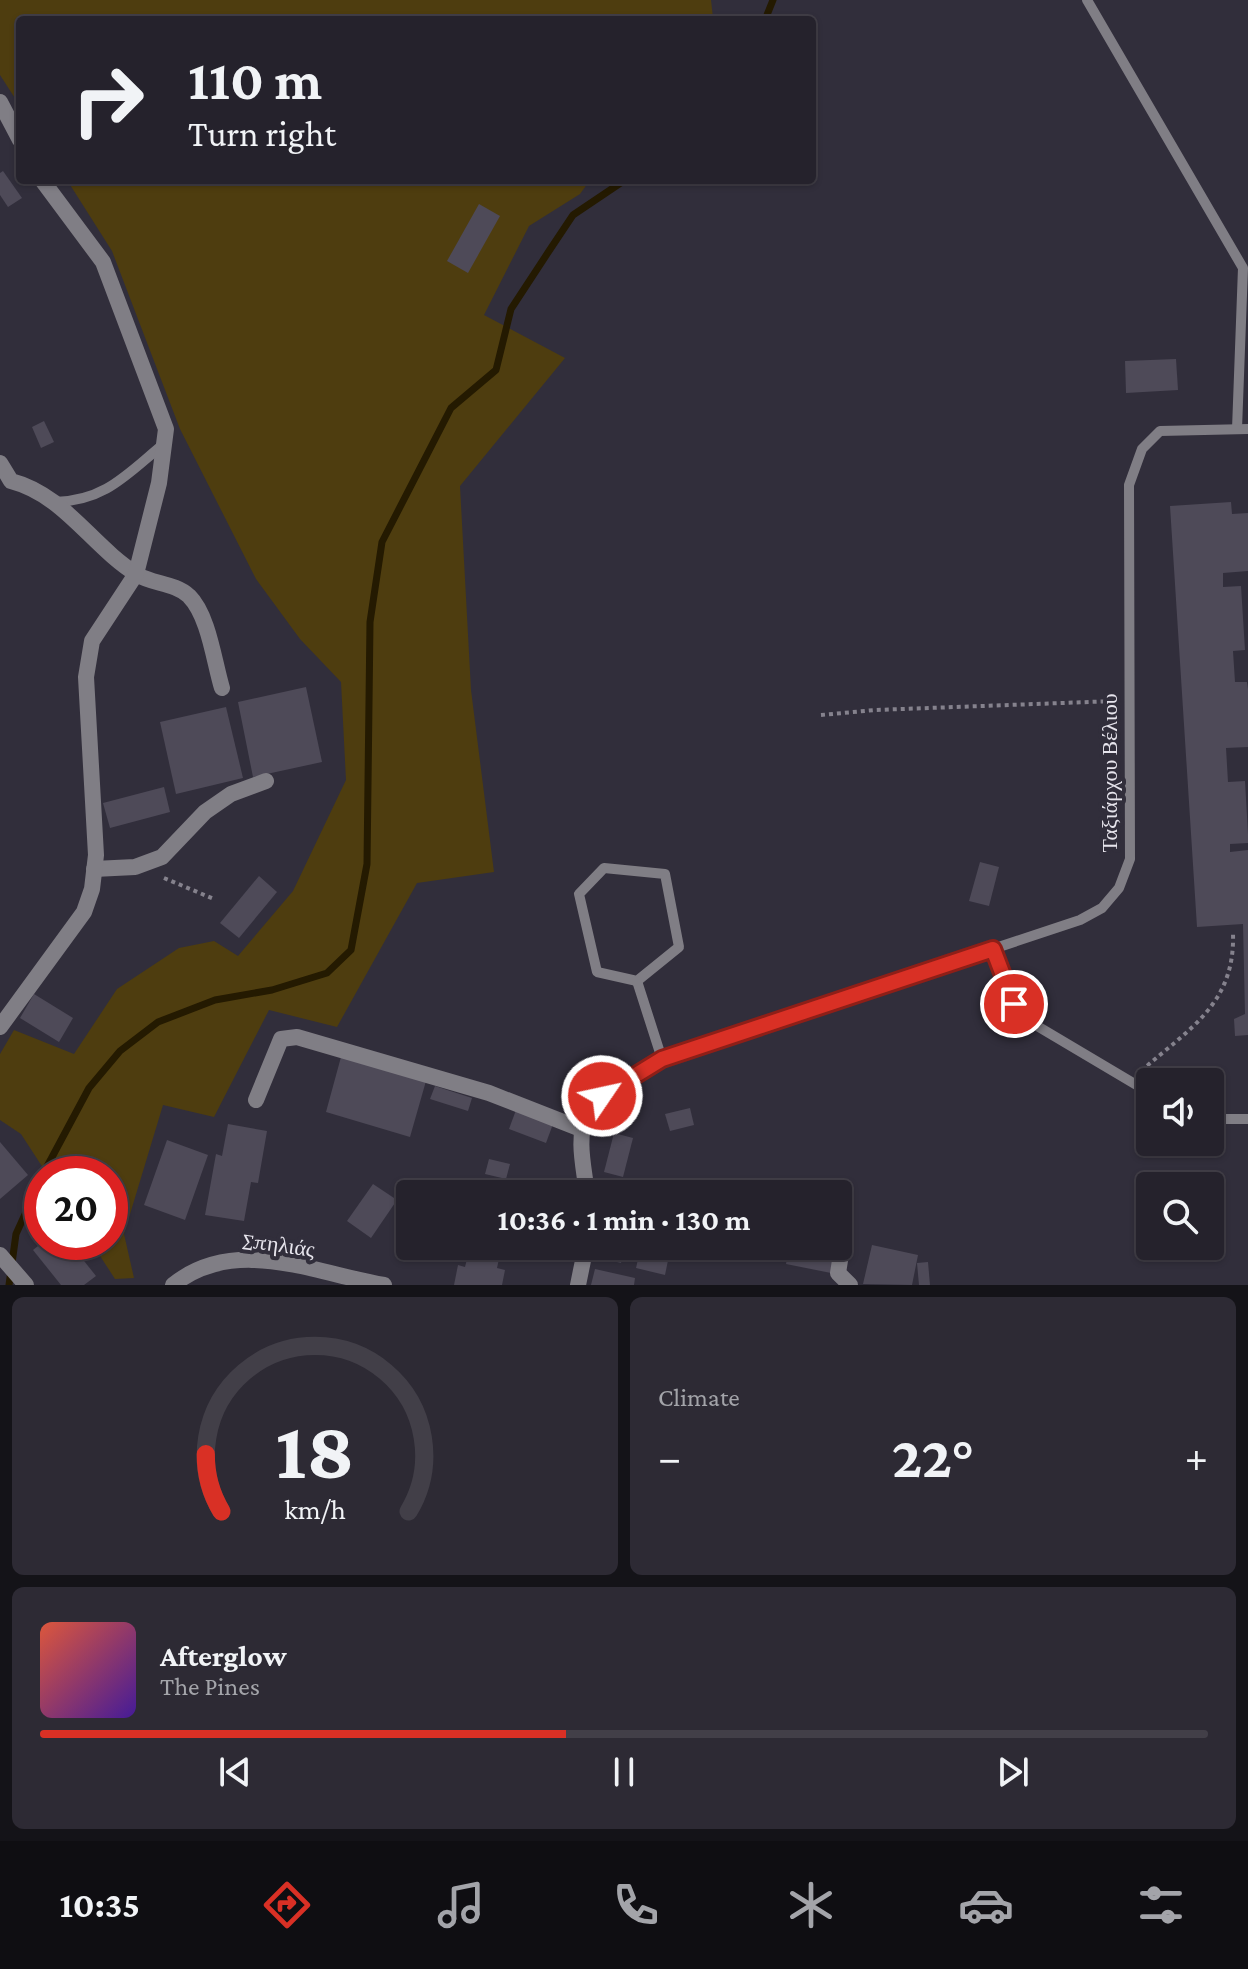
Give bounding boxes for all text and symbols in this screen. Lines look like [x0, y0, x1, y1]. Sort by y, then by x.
icon: right [56, 48, 160, 152]
text: 110 m [188, 49, 322, 111]
text: Turn right [188, 114, 336, 154]
street label: Ταξιάρχου Βέλιου [1097, 693, 1122, 853]
pin [980, 970, 1048, 1038]
icon: arrive [992, 982, 1036, 1026]
position arrow [560, 1054, 644, 1138]
map controls [1136, 1068, 1224, 1260]
button: sound [1136, 1068, 1224, 1156]
speed limit sign: 20 [24, 1156, 128, 1260]
button: search [1136, 1172, 1224, 1260]
text: 10:36 · 1 min · 130 m [498, 1203, 750, 1236]
street label: Σπηλιάς [241, 1227, 317, 1262]
text: Climate [658, 1383, 740, 1412]
text: 18 [275, 1403, 355, 1496]
text: 22° [892, 1423, 974, 1490]
text: − [658, 1433, 681, 1481]
text: + [1185, 1433, 1208, 1481]
text: km/h [284, 1493, 346, 1525]
text: Afterglow [160, 1639, 287, 1672]
text: The Pines [160, 1672, 260, 1701]
icon: previous [213, 1750, 257, 1794]
icon: pause [602, 1750, 646, 1794]
icon: next [991, 1750, 1035, 1794]
icon: directions [259, 1877, 315, 1933]
icon: music [433, 1877, 489, 1933]
icon: phone [608, 1877, 664, 1933]
icon: climate [783, 1877, 839, 1933]
icon: car [958, 1877, 1014, 1933]
icon: filters [1133, 1877, 1189, 1933]
text: 10:35 [59, 1885, 140, 1925]

